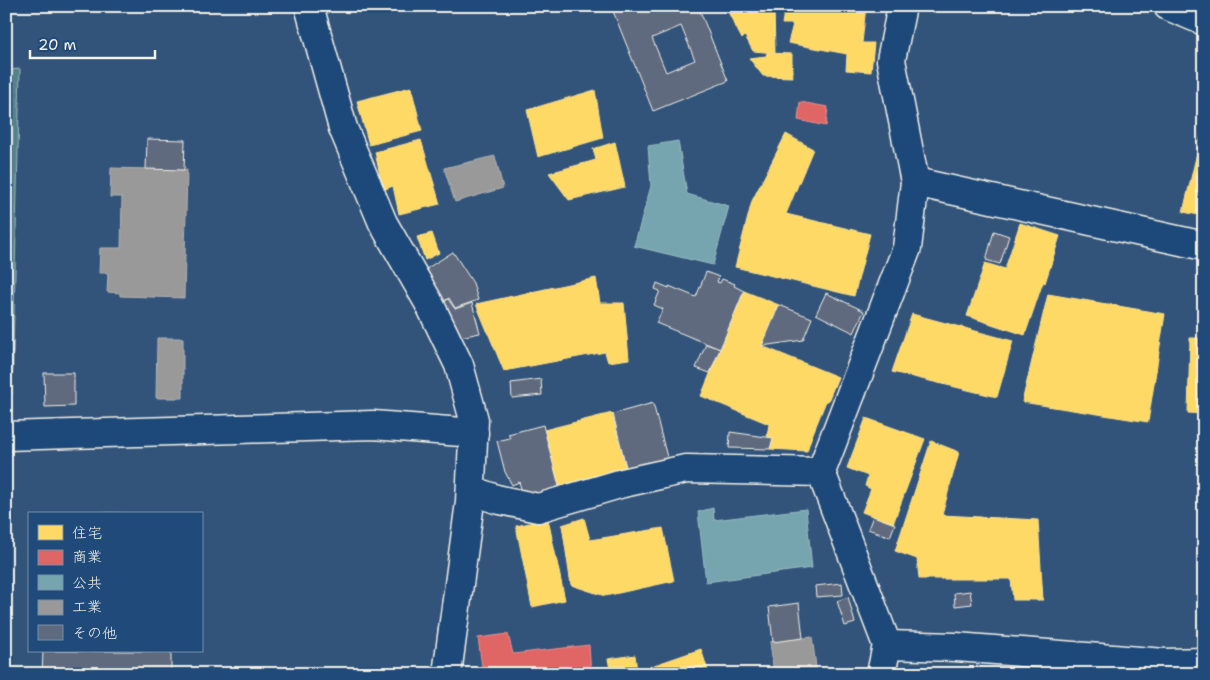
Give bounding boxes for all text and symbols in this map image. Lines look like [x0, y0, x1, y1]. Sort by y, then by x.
scale bar [30, 28, 155, 60]
text: 20 m [38, 35, 77, 55]
legend [28, 512, 202, 652]
text: 住宅 [72, 523, 102, 543]
text: 商業 [72, 547, 102, 567]
text: 公共 [72, 573, 102, 593]
text: 工業 [72, 597, 102, 617]
text: その他 [72, 623, 117, 643]

